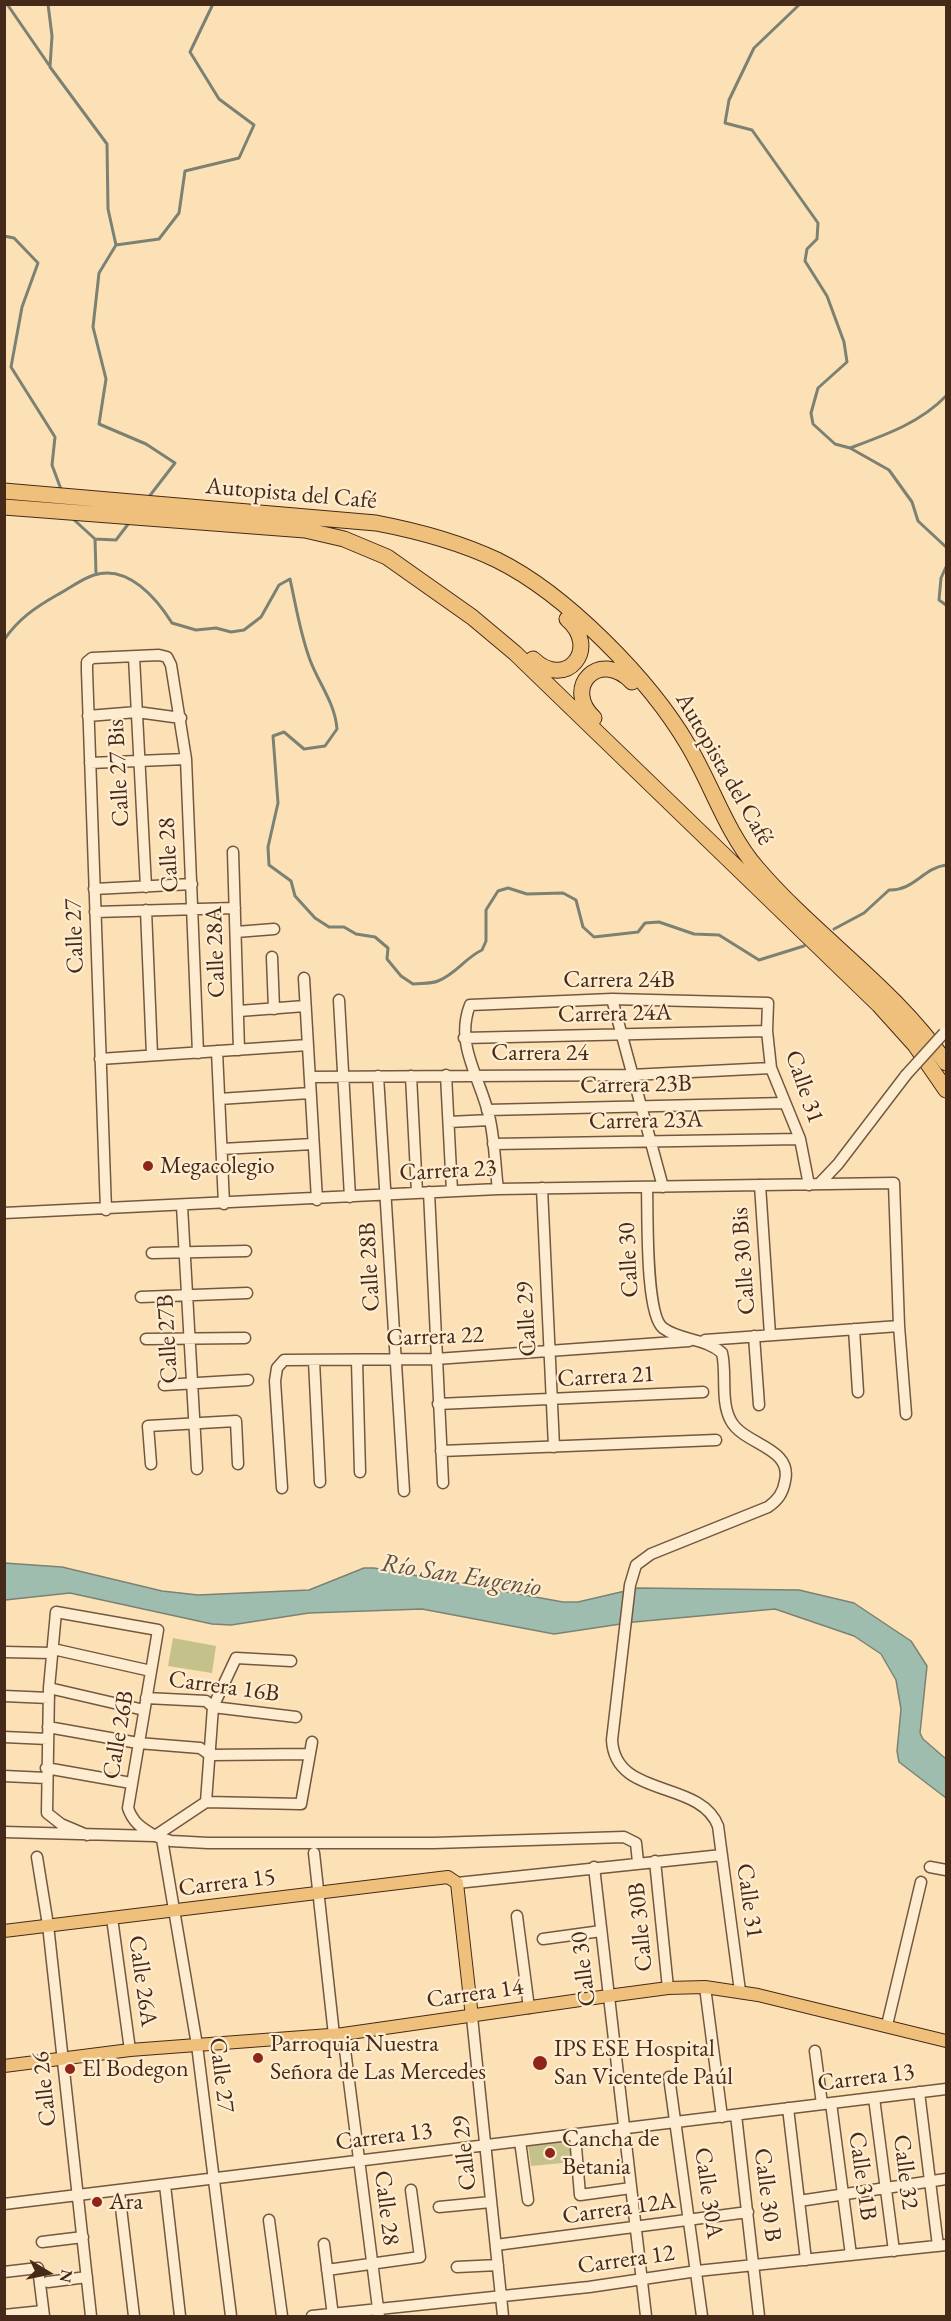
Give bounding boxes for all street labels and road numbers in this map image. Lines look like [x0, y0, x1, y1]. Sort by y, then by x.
street label: Autopista del Café [204, 472, 378, 516]
street label: Autopista del Café [669, 687, 779, 851]
street label: Calle 27 Bis [102, 718, 136, 828]
street label: Calle 28 [153, 817, 185, 893]
street label: Calle 27 [59, 898, 91, 974]
street label: Calle 28A [200, 906, 232, 998]
street label: Carrera 24B [563, 966, 675, 994]
street label: Carrera 24A [558, 999, 672, 1029]
street label: Carrera 24 [491, 1039, 589, 1067]
street label: Calle 31 [778, 1047, 830, 1127]
street label: Carrera 23B [580, 1070, 692, 1100]
street label: Carrera 23A [589, 1106, 703, 1136]
street label: Carrera 23 [399, 1154, 497, 1188]
street label: Calle 30 Bis [726, 1206, 762, 1316]
street label: Calle 28B [353, 1222, 387, 1312]
street label: Calle 30 [613, 1222, 645, 1298]
street label: Calle 29 [511, 1281, 543, 1357]
street label: Calle 27B [151, 1294, 185, 1384]
street label: Carrera 22 [386, 1321, 484, 1353]
street label: Carrera 21 [557, 1360, 655, 1394]
street label: Carrera 16B [167, 1665, 281, 1709]
street label: Calle 26B [97, 1688, 141, 1782]
street label: Calle 31 [729, 1862, 769, 1940]
street label: Carrera 15 [177, 1863, 277, 1903]
street label: Calle 30B [623, 1881, 659, 1973]
street label: Calle 30 [565, 1930, 603, 2008]
street label: Calle 26A [121, 1933, 163, 2029]
street label: Carrera 14 [425, 1973, 525, 2015]
street label: Calle 27 [202, 2036, 240, 2114]
street label: Calle 26 [27, 2050, 63, 2128]
street label: Carrera 13 [816, 2058, 916, 2098]
street label: Calle 29 [447, 2114, 483, 2192]
street label: Carrera 13 [334, 2117, 434, 2157]
street label: Calle 31B [842, 2130, 882, 2222]
street label: Calle 32 [886, 2133, 924, 2211]
street label: Calle 30A [687, 2145, 729, 2241]
street label: Calle 30 B [747, 2146, 787, 2244]
street label: Calle 28 [367, 2169, 405, 2247]
street label: Carrera 12A [561, 2187, 677, 2231]
street label: Carrera 12 [576, 2239, 676, 2281]

